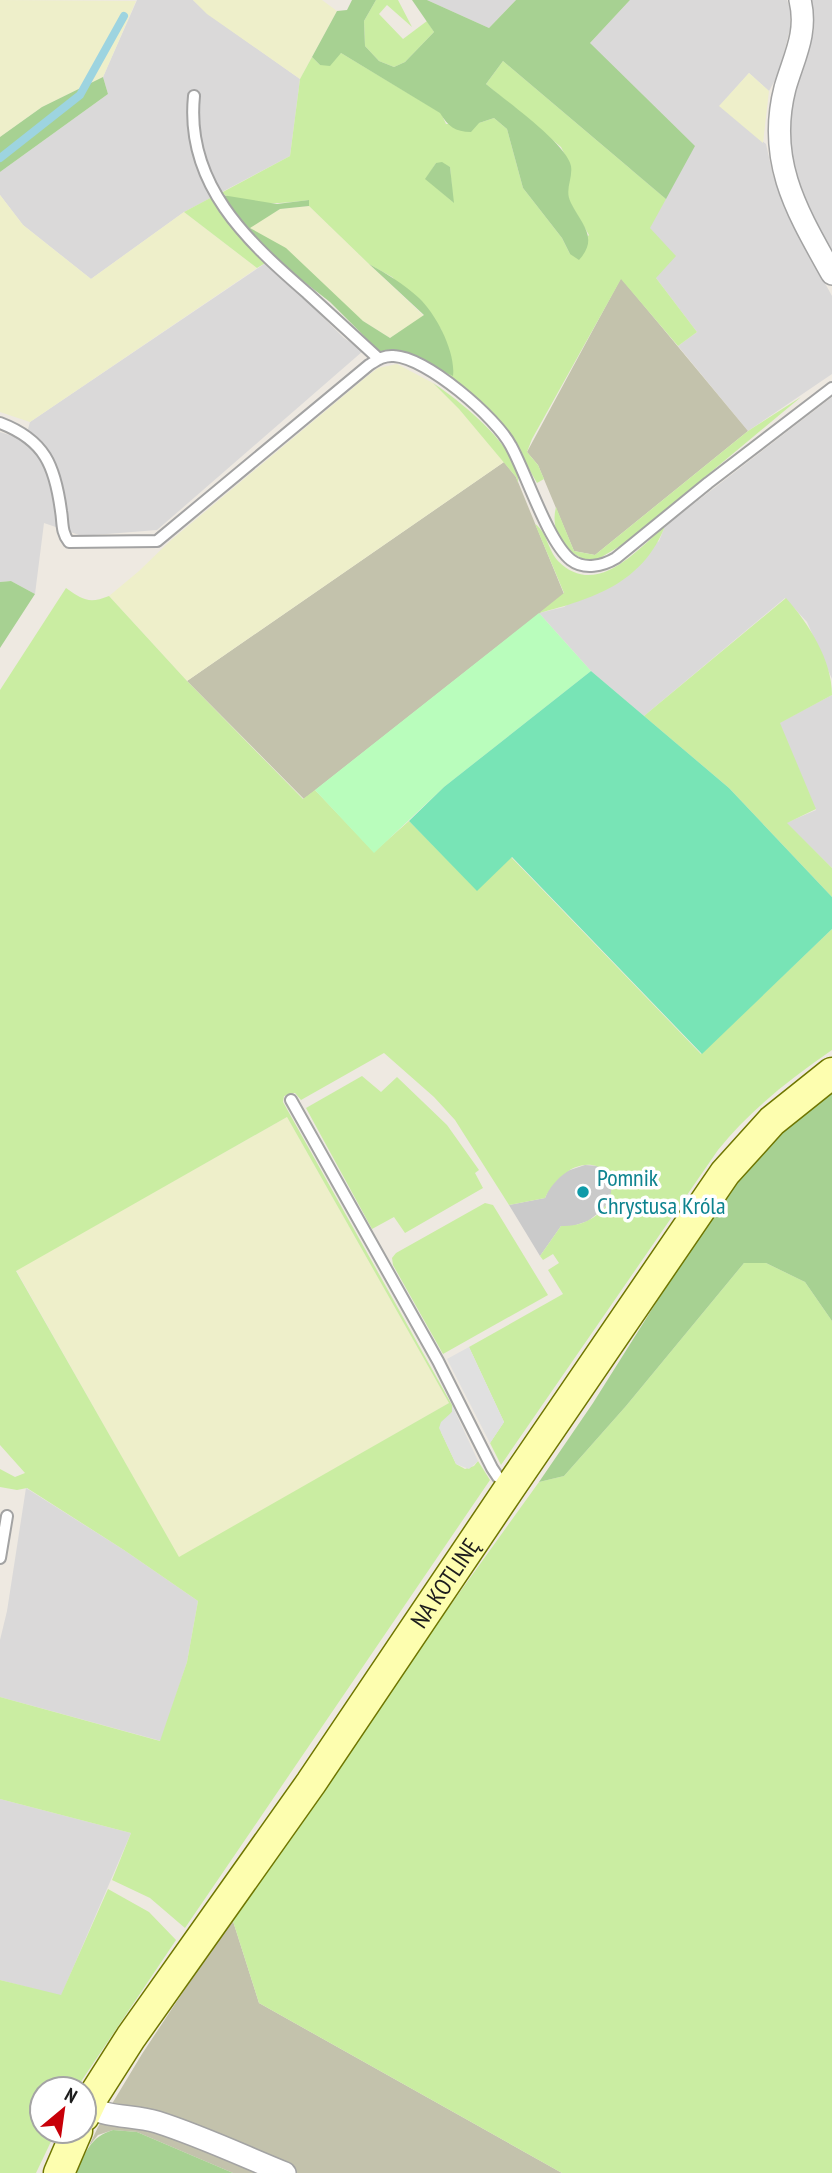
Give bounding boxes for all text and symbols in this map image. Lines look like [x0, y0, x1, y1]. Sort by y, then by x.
place label: Pomnik Chrystusa Króla [597, 1162, 726, 1221]
marker: Pomnik Chrystusa Króla [575, 1184, 591, 1200]
street label: NA KOTLINĘ [404, 1532, 486, 1634]
north arrow [28, 2075, 98, 2145]
text: N [61, 2082, 82, 2108]

